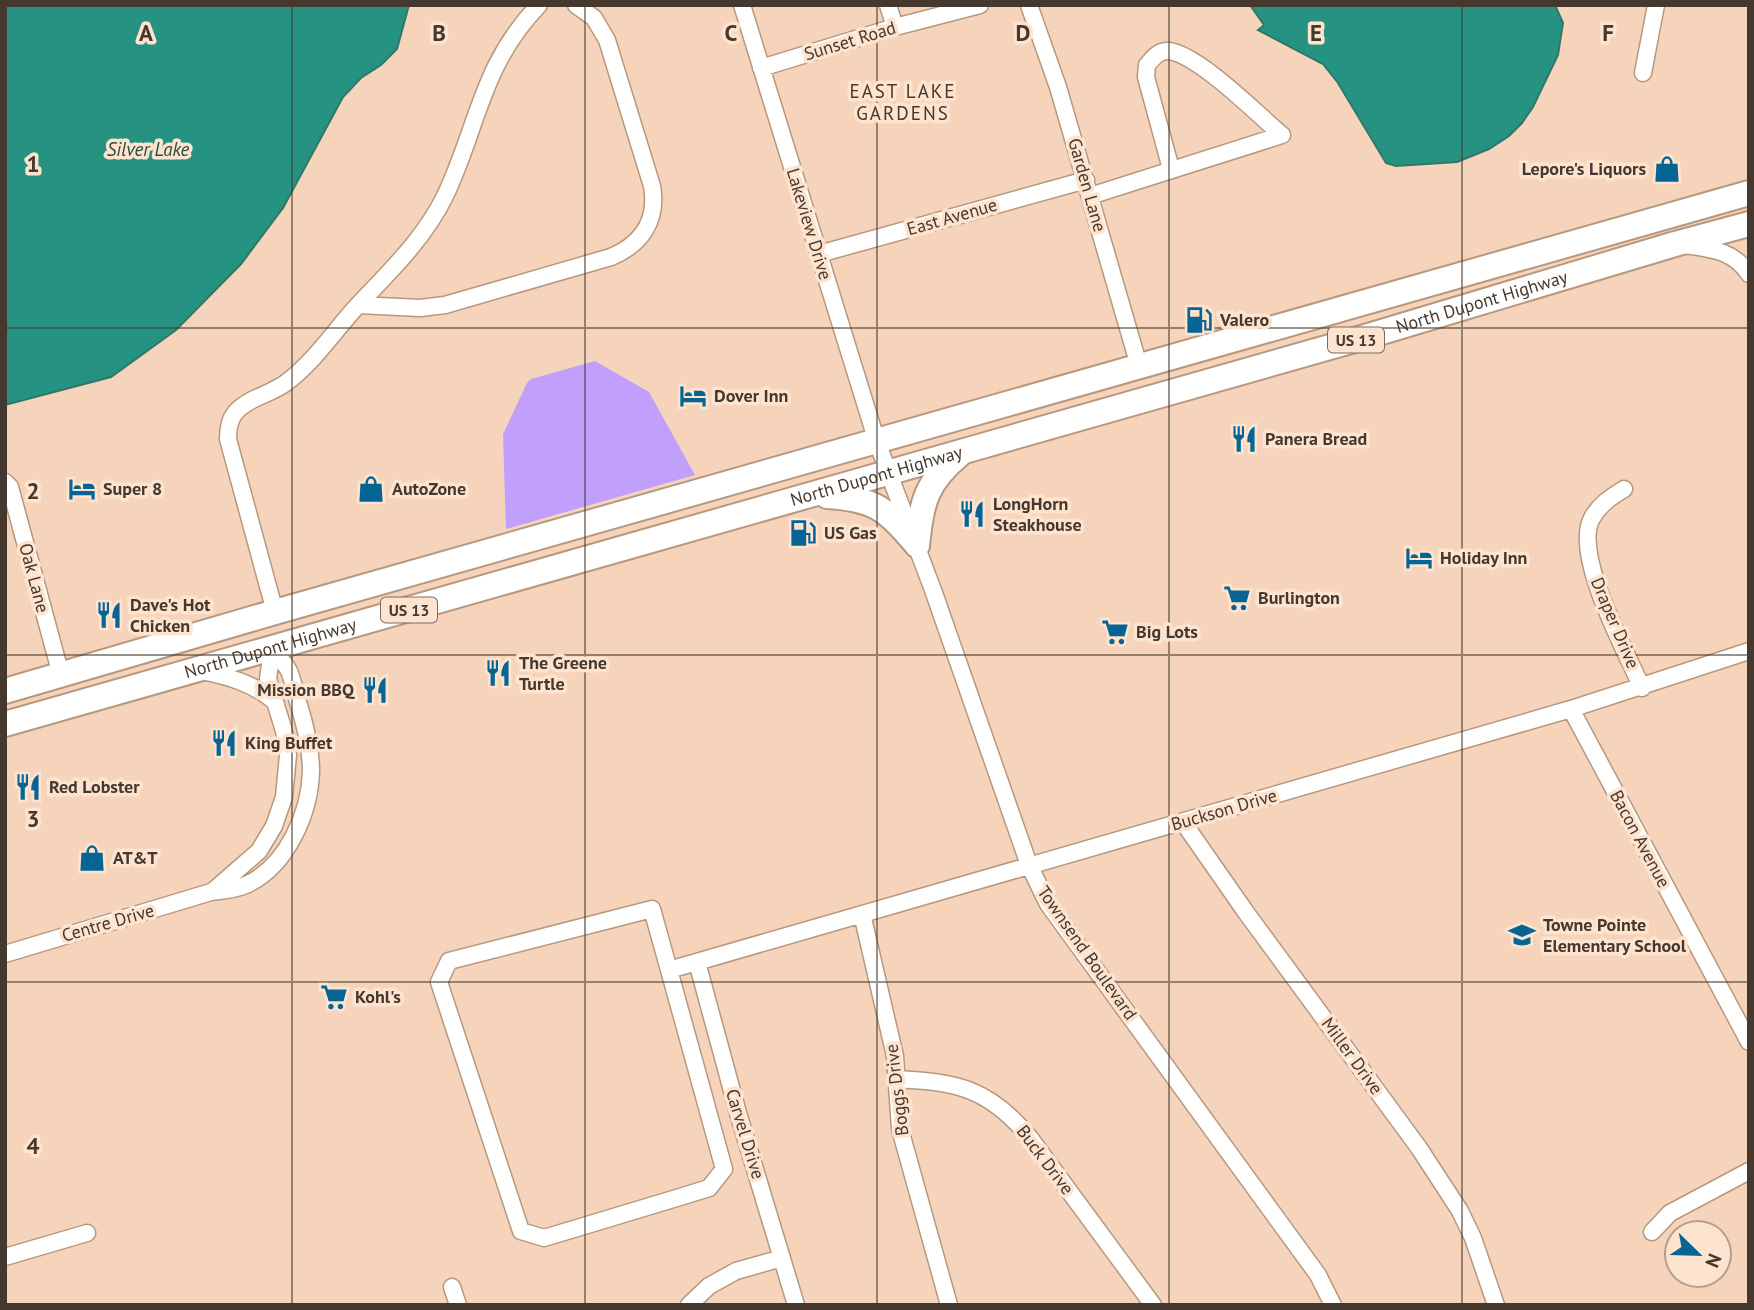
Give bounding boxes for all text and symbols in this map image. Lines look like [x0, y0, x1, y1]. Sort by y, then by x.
street label: Sunset Road [801, 16, 899, 65]
text: A [139, 18, 153, 47]
text: B [432, 18, 446, 47]
text: C [725, 18, 738, 47]
text: D [1016, 18, 1030, 47]
text: E [1310, 18, 1322, 47]
text: F [1602, 18, 1614, 47]
district label: EAST LAKE GARDENS [849, 79, 957, 125]
street label: Garden Lane [1063, 135, 1112, 234]
water label: Silver Lake [107, 137, 190, 161]
text: 1 [26, 149, 40, 178]
shop icon: Lepore's Liquors [1652, 154, 1682, 184]
place label: Lepore's Liquors [1522, 157, 1646, 180]
street label: Lakeview Drive [782, 165, 837, 282]
street label: East Avenue [904, 193, 1000, 240]
street label: North Dupont Highway [1393, 265, 1571, 338]
fuel station icon: Valero [1184, 305, 1214, 335]
place label: Valero [1219, 308, 1269, 331]
road number: US 13 [1328, 328, 1384, 352]
hotel icon: Dover Inn [678, 381, 708, 411]
place label: Dover Inn [714, 384, 788, 407]
restaurant icon: Panera Bread [1229, 424, 1259, 454]
place label: Panera Bread [1265, 427, 1367, 450]
street label: North Dupont Highway [788, 440, 966, 511]
hotel icon: Super 8 [67, 474, 97, 504]
shop icon: AutoZone [356, 474, 386, 504]
text: 2 [26, 476, 40, 505]
place label: Super 8 [103, 477, 162, 500]
place label: AutoZone [392, 477, 466, 500]
place label: LongHorn Steakhouse [993, 492, 1082, 536]
restaurant icon: LongHorn Steakhouse [957, 499, 987, 529]
fuel station icon: US Gas [788, 518, 818, 548]
place label: US Gas [824, 521, 877, 544]
street label: Oak Lane [14, 541, 55, 615]
hotel icon: Holiday Inn [1404, 543, 1434, 573]
place label: Holiday Inn [1440, 546, 1527, 569]
street label: Draper Drive [1586, 574, 1645, 672]
supermarket icon: Burlington [1222, 583, 1252, 613]
place label: Burlington [1258, 586, 1340, 609]
place label: Dave's Hot Chicken [130, 593, 211, 637]
road number: US 13 [381, 597, 437, 622]
restaurant icon: Dave's Hot Chicken [94, 600, 124, 630]
street label: North Dupont Highway [182, 612, 360, 683]
supermarket icon: Big Lots [1100, 617, 1130, 647]
place label: Big Lots [1136, 620, 1198, 643]
place label: The Greene Turtle [519, 651, 607, 695]
restaurant icon: The Greene Turtle [483, 658, 513, 688]
restaurant icon: Mission BBQ [360, 675, 390, 705]
place label: Mission BBQ [257, 678, 355, 701]
restaurant icon: King Buffet [209, 728, 239, 758]
place label: King Buffet [245, 731, 333, 754]
restaurant icon: Red Lobster [13, 772, 43, 802]
place label: Red Lobster [49, 775, 140, 798]
street label: Buckson Drive [1168, 783, 1280, 836]
street label: Bacon Avenue [1605, 786, 1676, 891]
text: 3 [26, 804, 40, 833]
shop icon: AT&T [77, 843, 107, 873]
place label: AT&T [113, 846, 158, 869]
street label: Townsend Boulevard [1033, 881, 1142, 1024]
street label: Centre Drive [59, 898, 157, 947]
place label: Towne Pointe Elementary School [1543, 913, 1687, 957]
school or university icon: Towne Pointe Elementary School [1507, 920, 1537, 950]
supermarket icon: Kohl's [319, 982, 349, 1012]
place label: Kohl's [355, 985, 401, 1008]
street label: Miller Drive [1317, 1013, 1388, 1099]
street label: Boggs Drive [879, 1043, 914, 1137]
street label: Carvel Drive [721, 1086, 770, 1182]
street label: Buck Drive [1012, 1120, 1079, 1199]
text: 4 [26, 1131, 40, 1160]
north arrow [1663, 1219, 1733, 1289]
text: N [1700, 1250, 1727, 1271]

